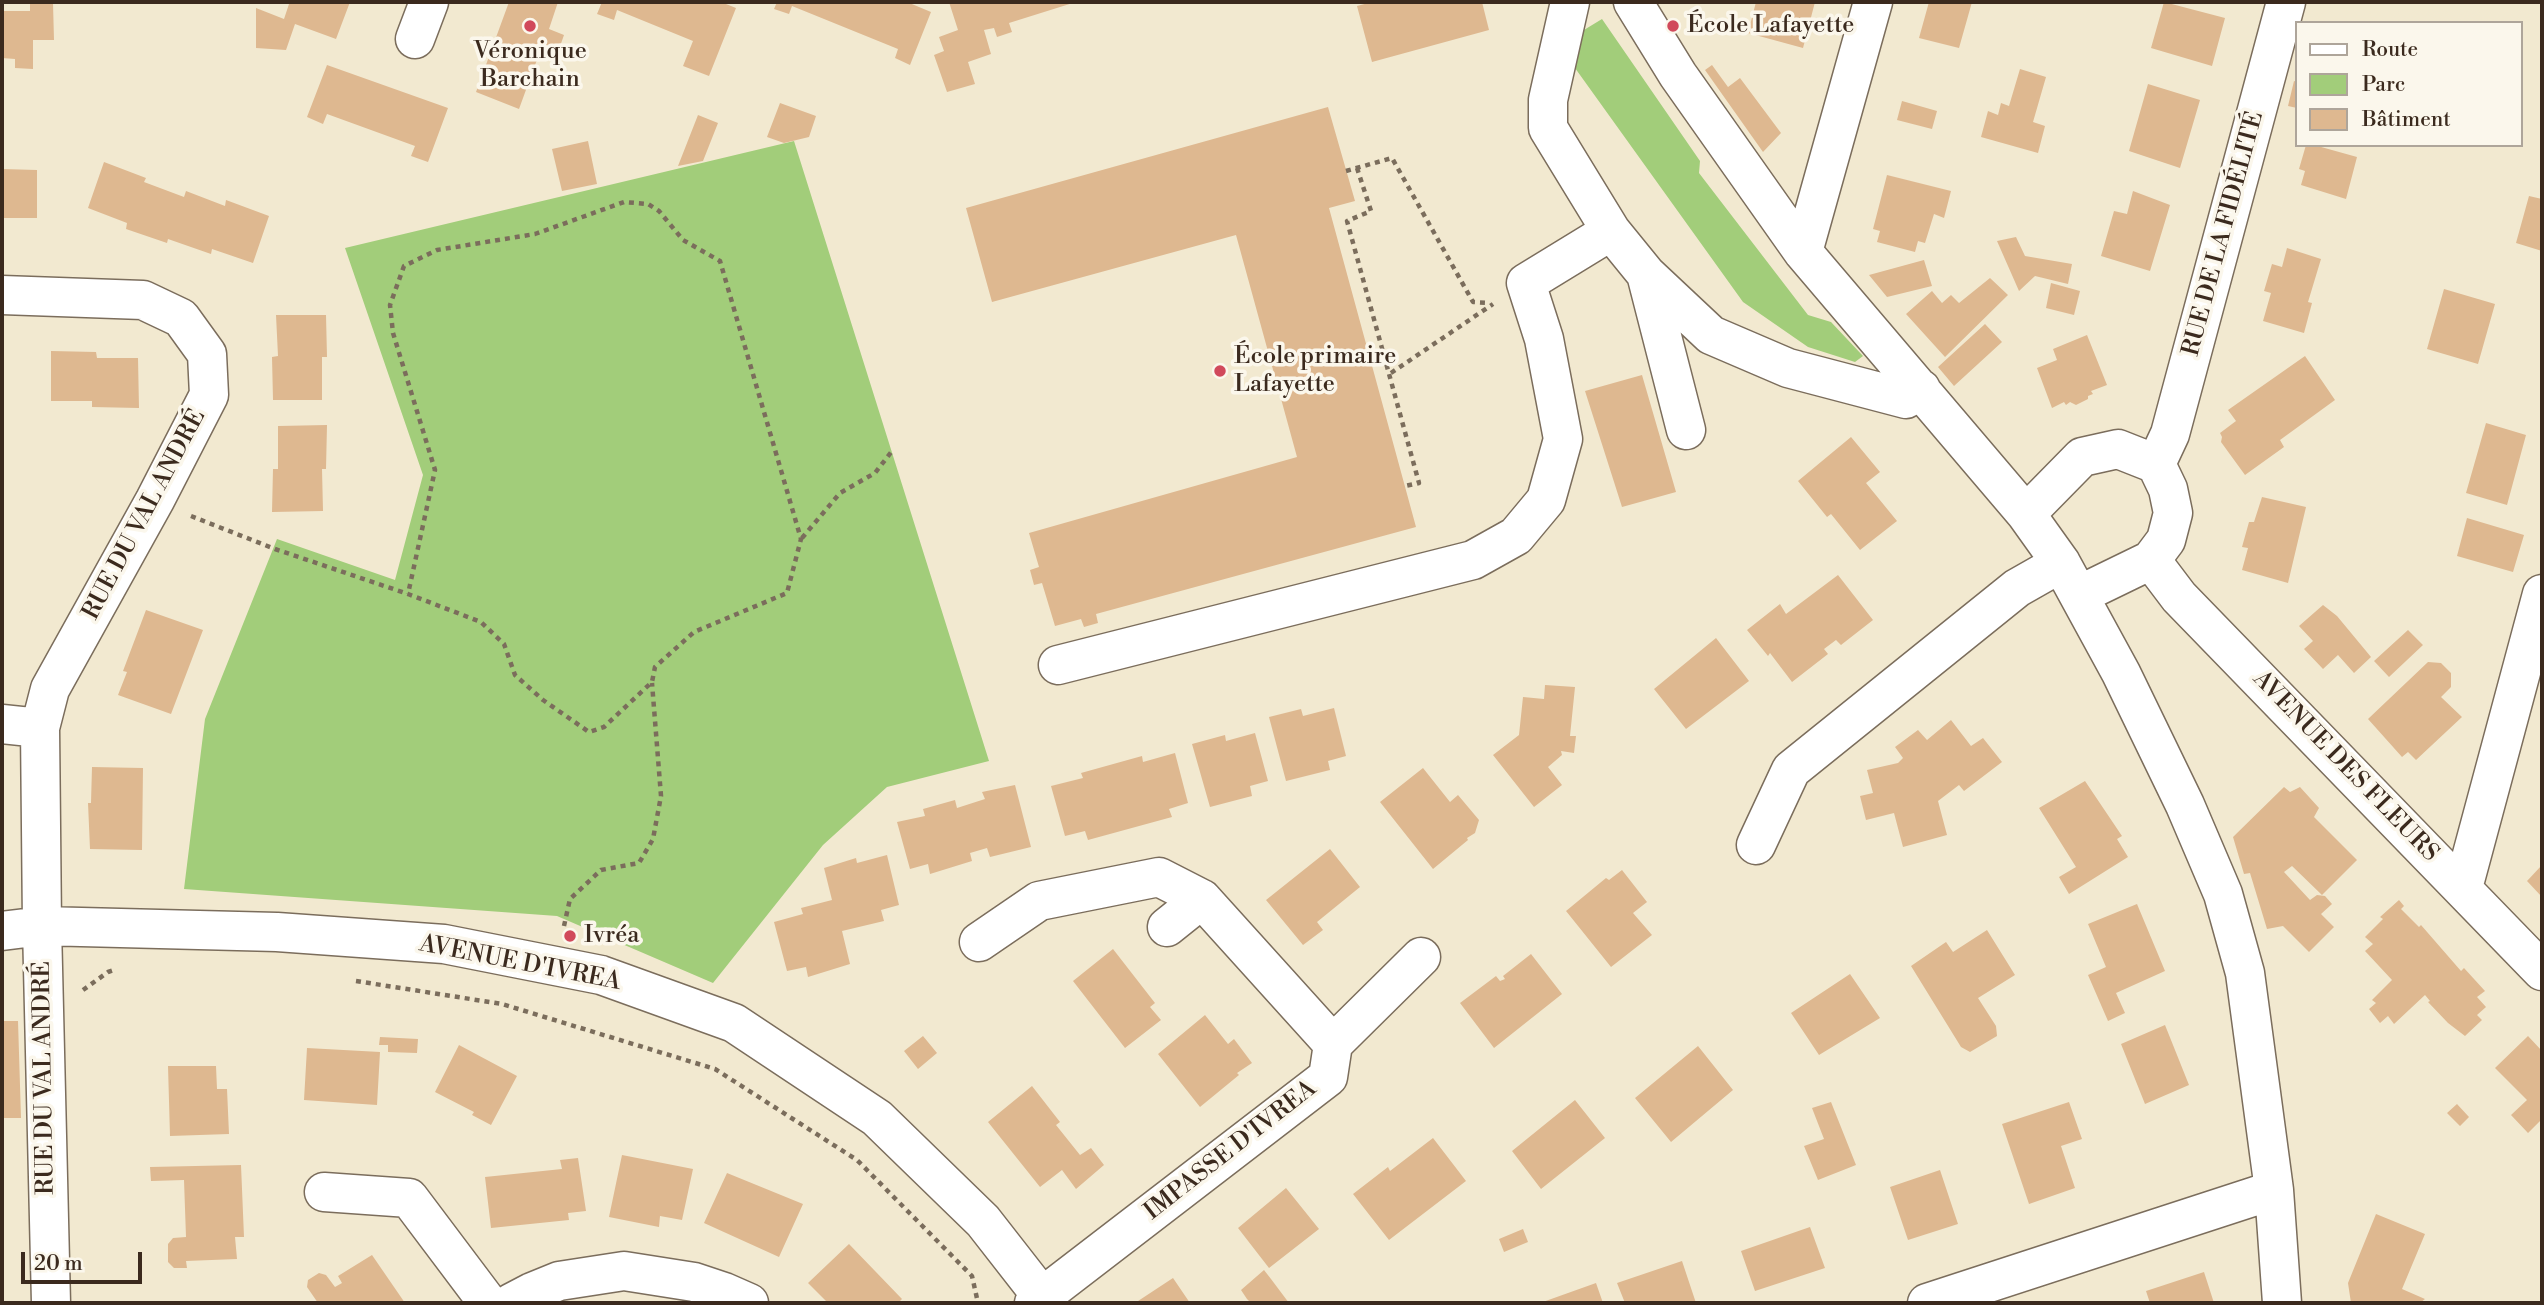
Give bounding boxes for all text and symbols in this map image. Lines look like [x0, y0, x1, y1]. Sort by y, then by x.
place label: École Lafayette [1687, 12, 1854, 40]
marker: Véronique Barchain [522, 18, 538, 34]
marker: École Lafayette [1665, 18, 1681, 34]
legend [2296, 21, 2523, 147]
text: Route [2362, 37, 2418, 63]
place label: Véronique Barchain [473, 38, 587, 94]
text: Parc [2362, 72, 2405, 98]
text: Bâtiment [2362, 107, 2451, 133]
street label: RUE DE LA FIDÉLITÉ [2177, 108, 2271, 360]
place label: École primaire Lafayette [1234, 343, 1396, 399]
marker: École primaire Lafayette [1212, 363, 1228, 379]
street label: RUE DU VAL ANDRÉ [77, 405, 213, 625]
street label: AVENUE DES FLEURS [2246, 666, 2444, 868]
place label: Ivréa [584, 922, 639, 950]
marker: Ivréa [562, 928, 578, 944]
street label: AVENUE D'IVREA [417, 930, 623, 998]
street label: RUE DU VAL ANDRÉ [29, 961, 61, 1195]
street label: IMPASSE D'IVREA [1139, 1075, 1323, 1227]
scale bar [24, 1238, 145, 1282]
text: 20 m [34, 1251, 83, 1277]

